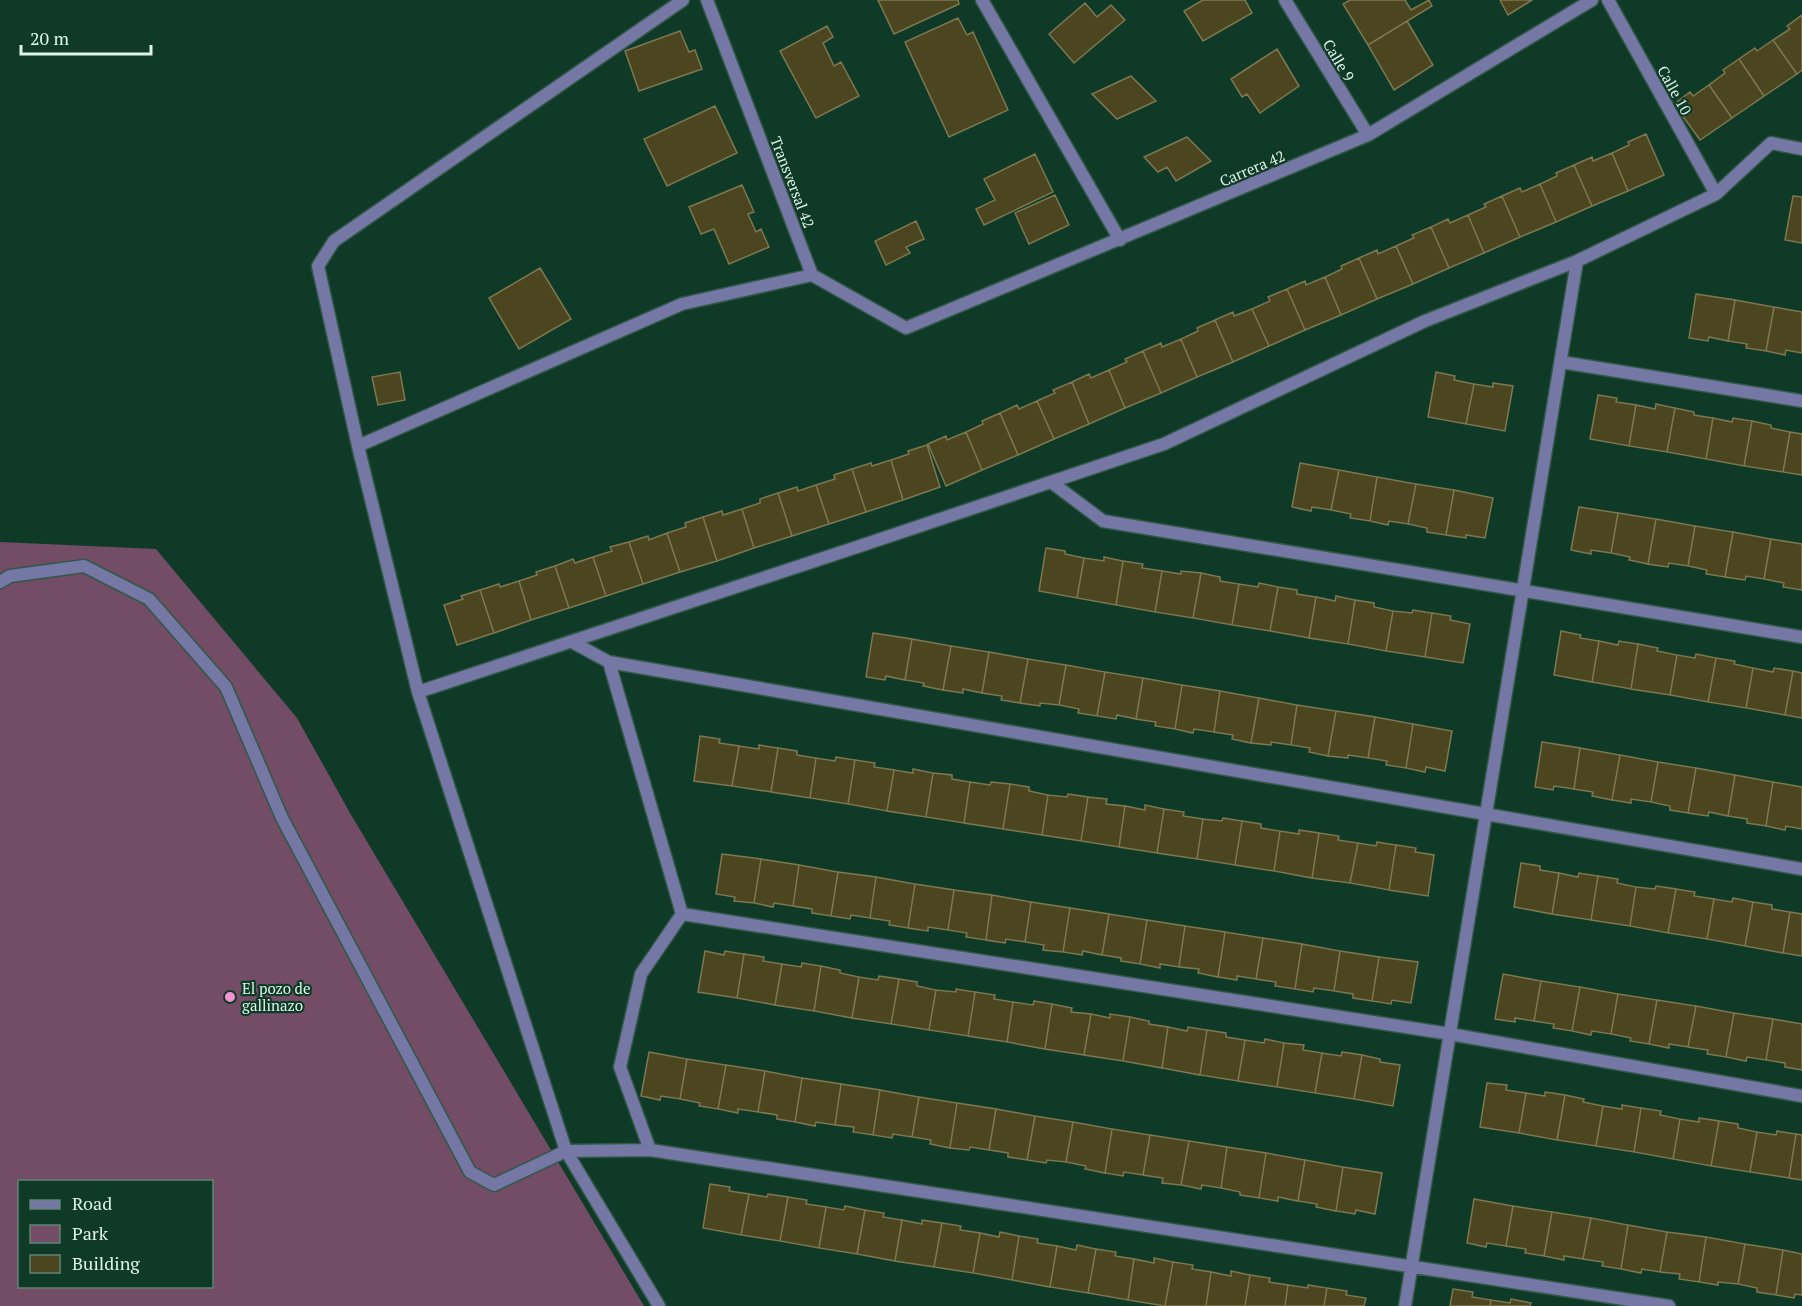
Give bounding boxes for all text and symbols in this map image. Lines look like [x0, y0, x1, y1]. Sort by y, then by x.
scale bar [21, 18, 152, 56]
text: 20 m [30, 26, 70, 50]
street label: Calle 9 [1319, 35, 1359, 85]
street label: Calle 10 [1653, 62, 1697, 118]
street label: Transversal 42 [766, 133, 820, 231]
street label: Carrera 42 [1216, 145, 1288, 191]
place label: El pozo de gallinazo [242, 978, 310, 1015]
marker: El pozo de gallinazo [223, 990, 237, 1004]
legend [18, 1180, 213, 1288]
text: Road [72, 1191, 112, 1215]
text: Park [72, 1221, 109, 1245]
text: Building [72, 1251, 140, 1275]

